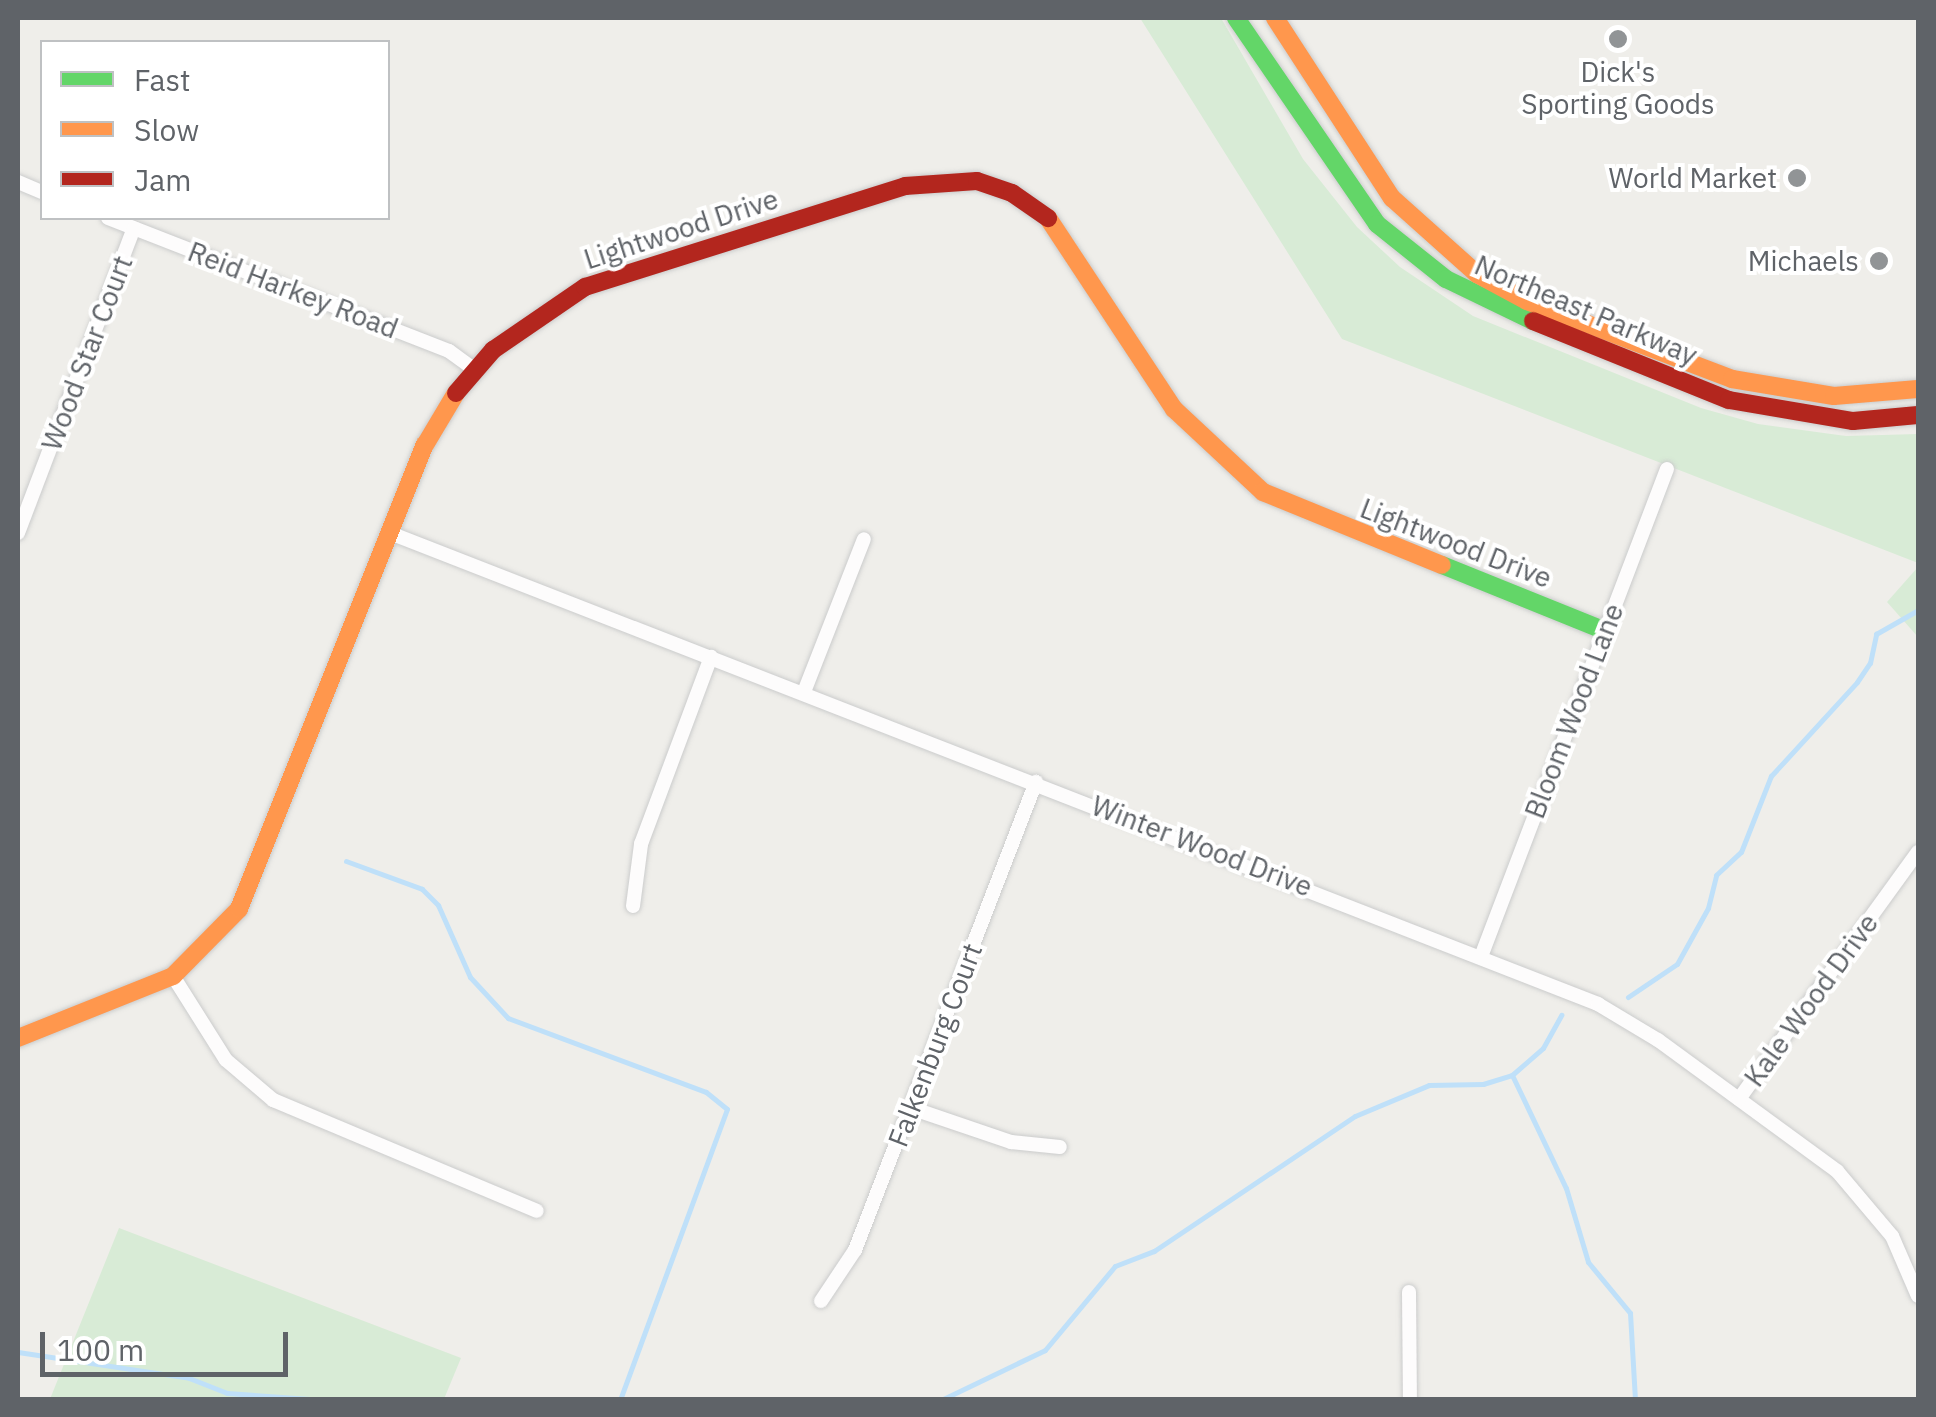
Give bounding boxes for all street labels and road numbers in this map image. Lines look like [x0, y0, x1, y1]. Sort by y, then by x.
street label: Lightwood Drive [580, 182, 782, 276]
street label: Reid Harkey Road [183, 234, 403, 346]
street label: Northeast Parkway [1470, 248, 1702, 372]
street label: Wood Star Court [34, 251, 140, 455]
street label: Lightwood Drive [1356, 491, 1556, 595]
street label: Bloom Wood Lane [1518, 599, 1630, 823]
street label: Winter Wood Drive [1087, 788, 1317, 904]
street label: Kale Wood Drive [1737, 907, 1885, 1093]
street label: Falkenburg Court [881, 939, 989, 1151]

